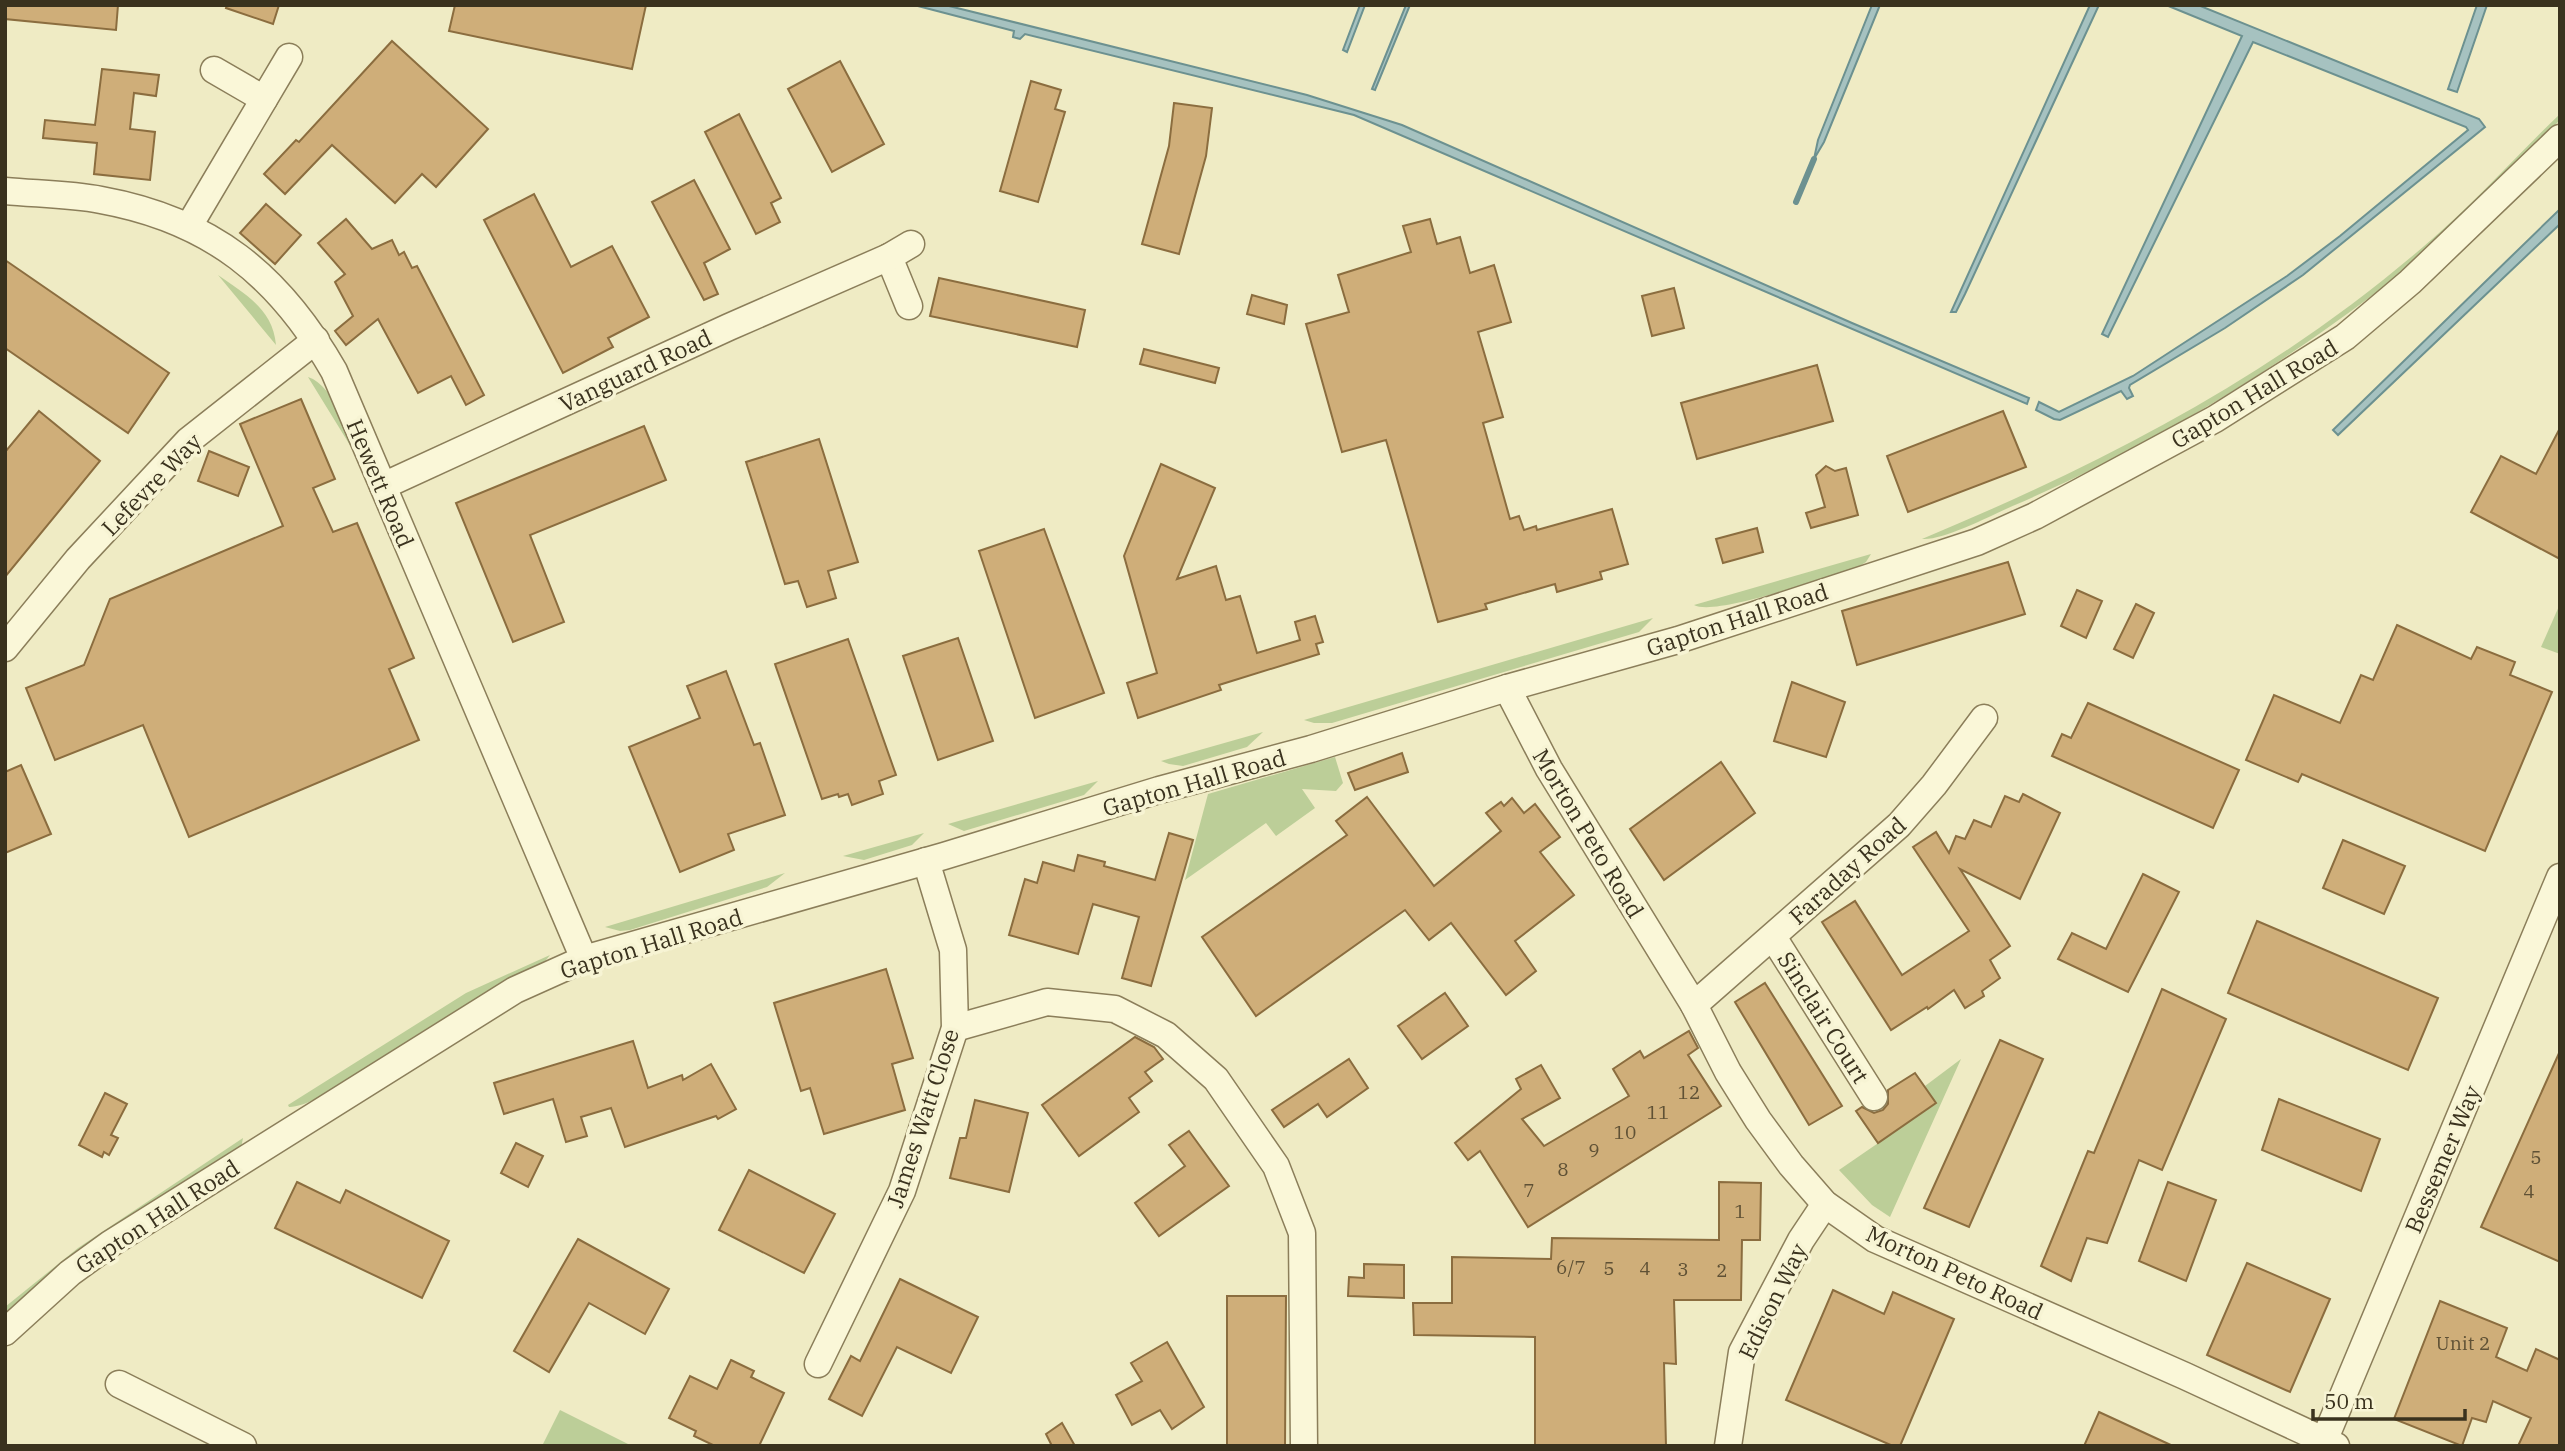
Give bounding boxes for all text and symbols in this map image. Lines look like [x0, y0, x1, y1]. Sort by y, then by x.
street label: Vanguard Road [554, 322, 716, 418]
street label: Gapton Hall Road [2165, 331, 2343, 455]
street label: Hewett Road [340, 414, 422, 552]
street label: Lefevre Way [94, 426, 208, 542]
street label: Gapton Hall Road [1642, 575, 1832, 663]
street label: Gapton Hall Road [1099, 741, 1289, 823]
street label: Morton Peto Road [1527, 743, 1651, 923]
street label: Faraday Road [1782, 809, 1912, 931]
street label: Gapton Hall Road [556, 901, 746, 985]
street label: Sinclair Court [1772, 945, 1876, 1089]
street label: James Watt Close [879, 1025, 965, 1211]
house number: 12 [1678, 1080, 1700, 1104]
street label: Bessemer Way [2397, 1080, 2487, 1237]
house number: 11 [1647, 1100, 1669, 1124]
house number: 10 [1614, 1120, 1636, 1144]
house number: 9 [1588, 1138, 1600, 1162]
house number: 5 [2530, 1145, 2542, 1169]
street label: Gapton Hall Road [69, 1152, 245, 1280]
house number: 8 [1557, 1157, 1569, 1181]
house number: 7 [1523, 1178, 1535, 1202]
house number: 4 [2523, 1179, 2535, 1203]
house number: 1 [1734, 1199, 1746, 1223]
street label: Morton Peto Road [1862, 1218, 2048, 1326]
street label: Edison Way [1731, 1237, 1813, 1364]
house number: 6/7 [1556, 1255, 1586, 1279]
house number: 5 [1603, 1256, 1615, 1280]
house number: 4 [1639, 1256, 1651, 1280]
house number: 3 [1677, 1257, 1689, 1281]
house number: 2 [1716, 1258, 1728, 1282]
house number: Unit 2 [2436, 1331, 2490, 1355]
scale bar [2313, 1378, 2465, 1422]
text: 50 m [2324, 1387, 2374, 1415]

